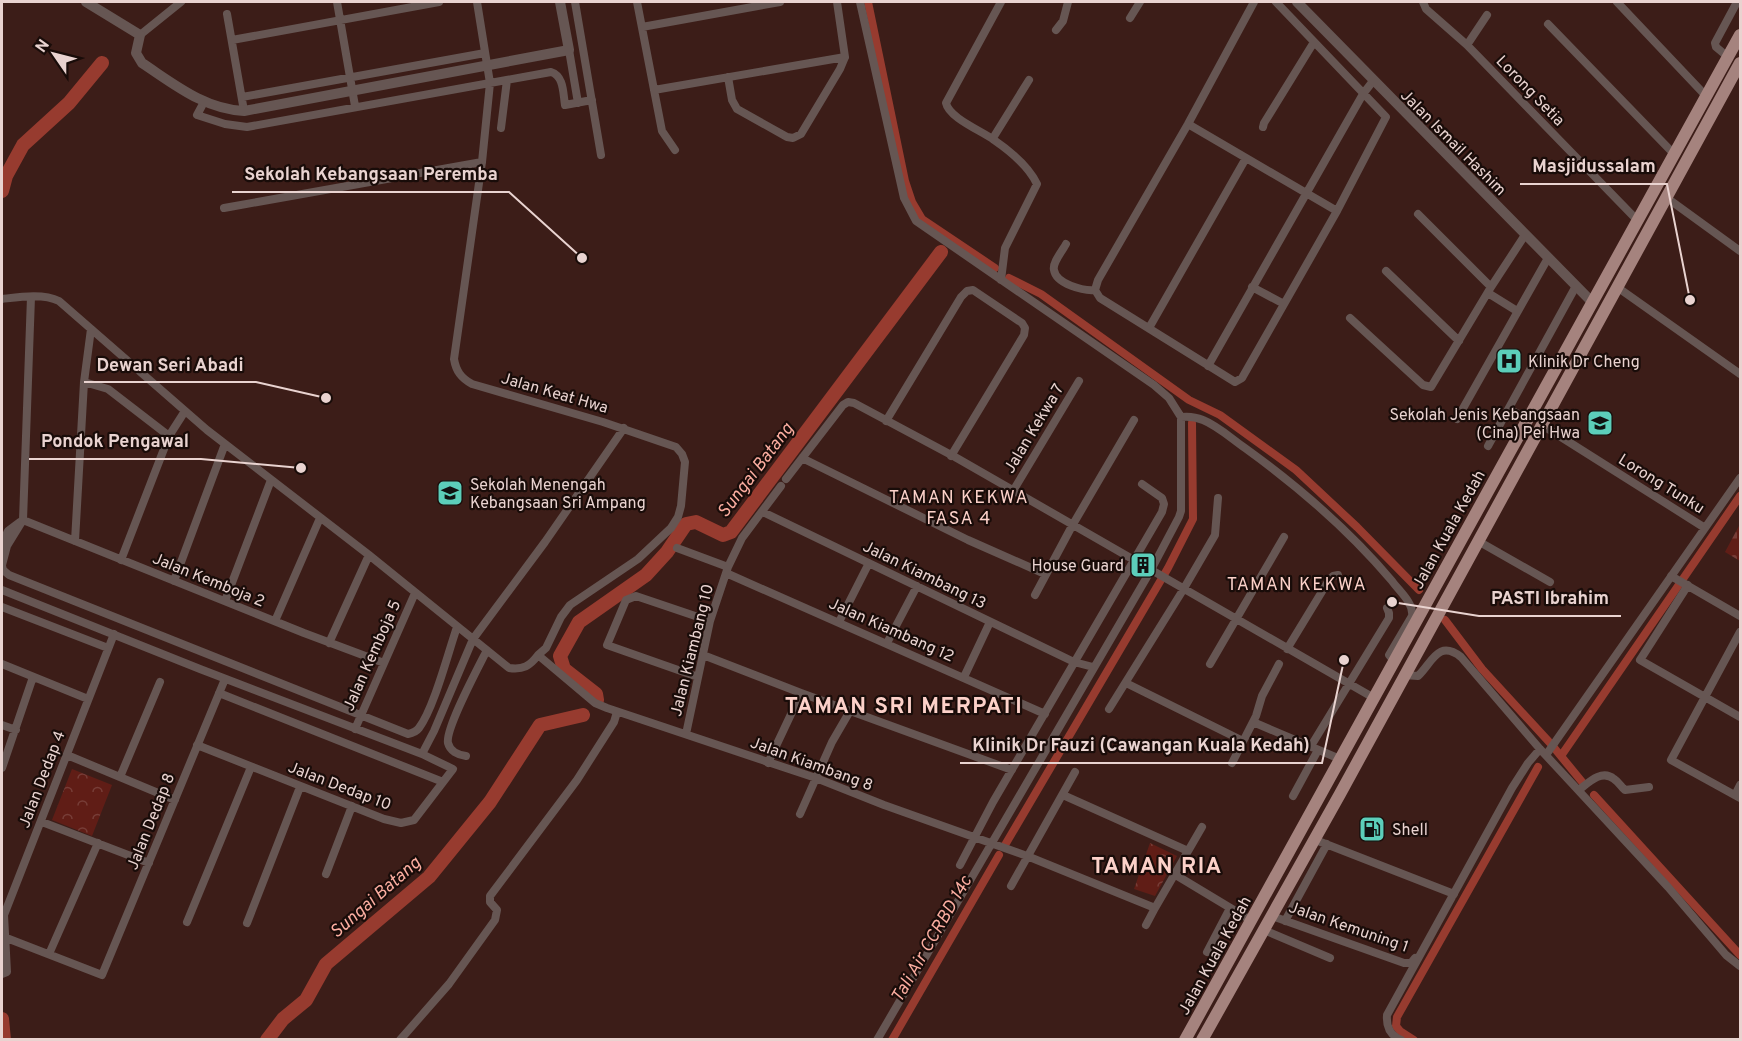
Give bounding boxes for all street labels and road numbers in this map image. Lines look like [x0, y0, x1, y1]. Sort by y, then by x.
street label: Lorong Setia [1491, 52, 1568, 131]
street label: Jalan Ismail Hashim [1395, 86, 1510, 201]
street label: Jalan Keat Hwa [499, 369, 610, 419]
street label: Jalan Kekwa 7 [1000, 381, 1069, 477]
street label: Lorong Tunku [1614, 450, 1708, 519]
street label: Jalan Kuala Kedah [1409, 467, 1491, 593]
street label: Jalan Kiambang 13 [859, 537, 989, 614]
street label: Jalan Kemboja 2 [149, 549, 267, 612]
street label: Jalan Kiambang 10 [667, 582, 719, 719]
street label: Jalan Kiambang 12 [825, 594, 957, 667]
street label: Jalan Kemboja 5 [339, 597, 406, 715]
street label: Jalan Dedap 4 [15, 728, 71, 831]
street label: Jalan Kiambang 8 [747, 733, 875, 796]
street label: Jalan Dedap 10 [285, 758, 394, 816]
street label: Jalan Dedap 8 [123, 770, 180, 873]
street label: Jalan Kuala Kedah [1175, 893, 1257, 1019]
street label: Jalan Kemuning 1 [1286, 898, 1411, 958]

